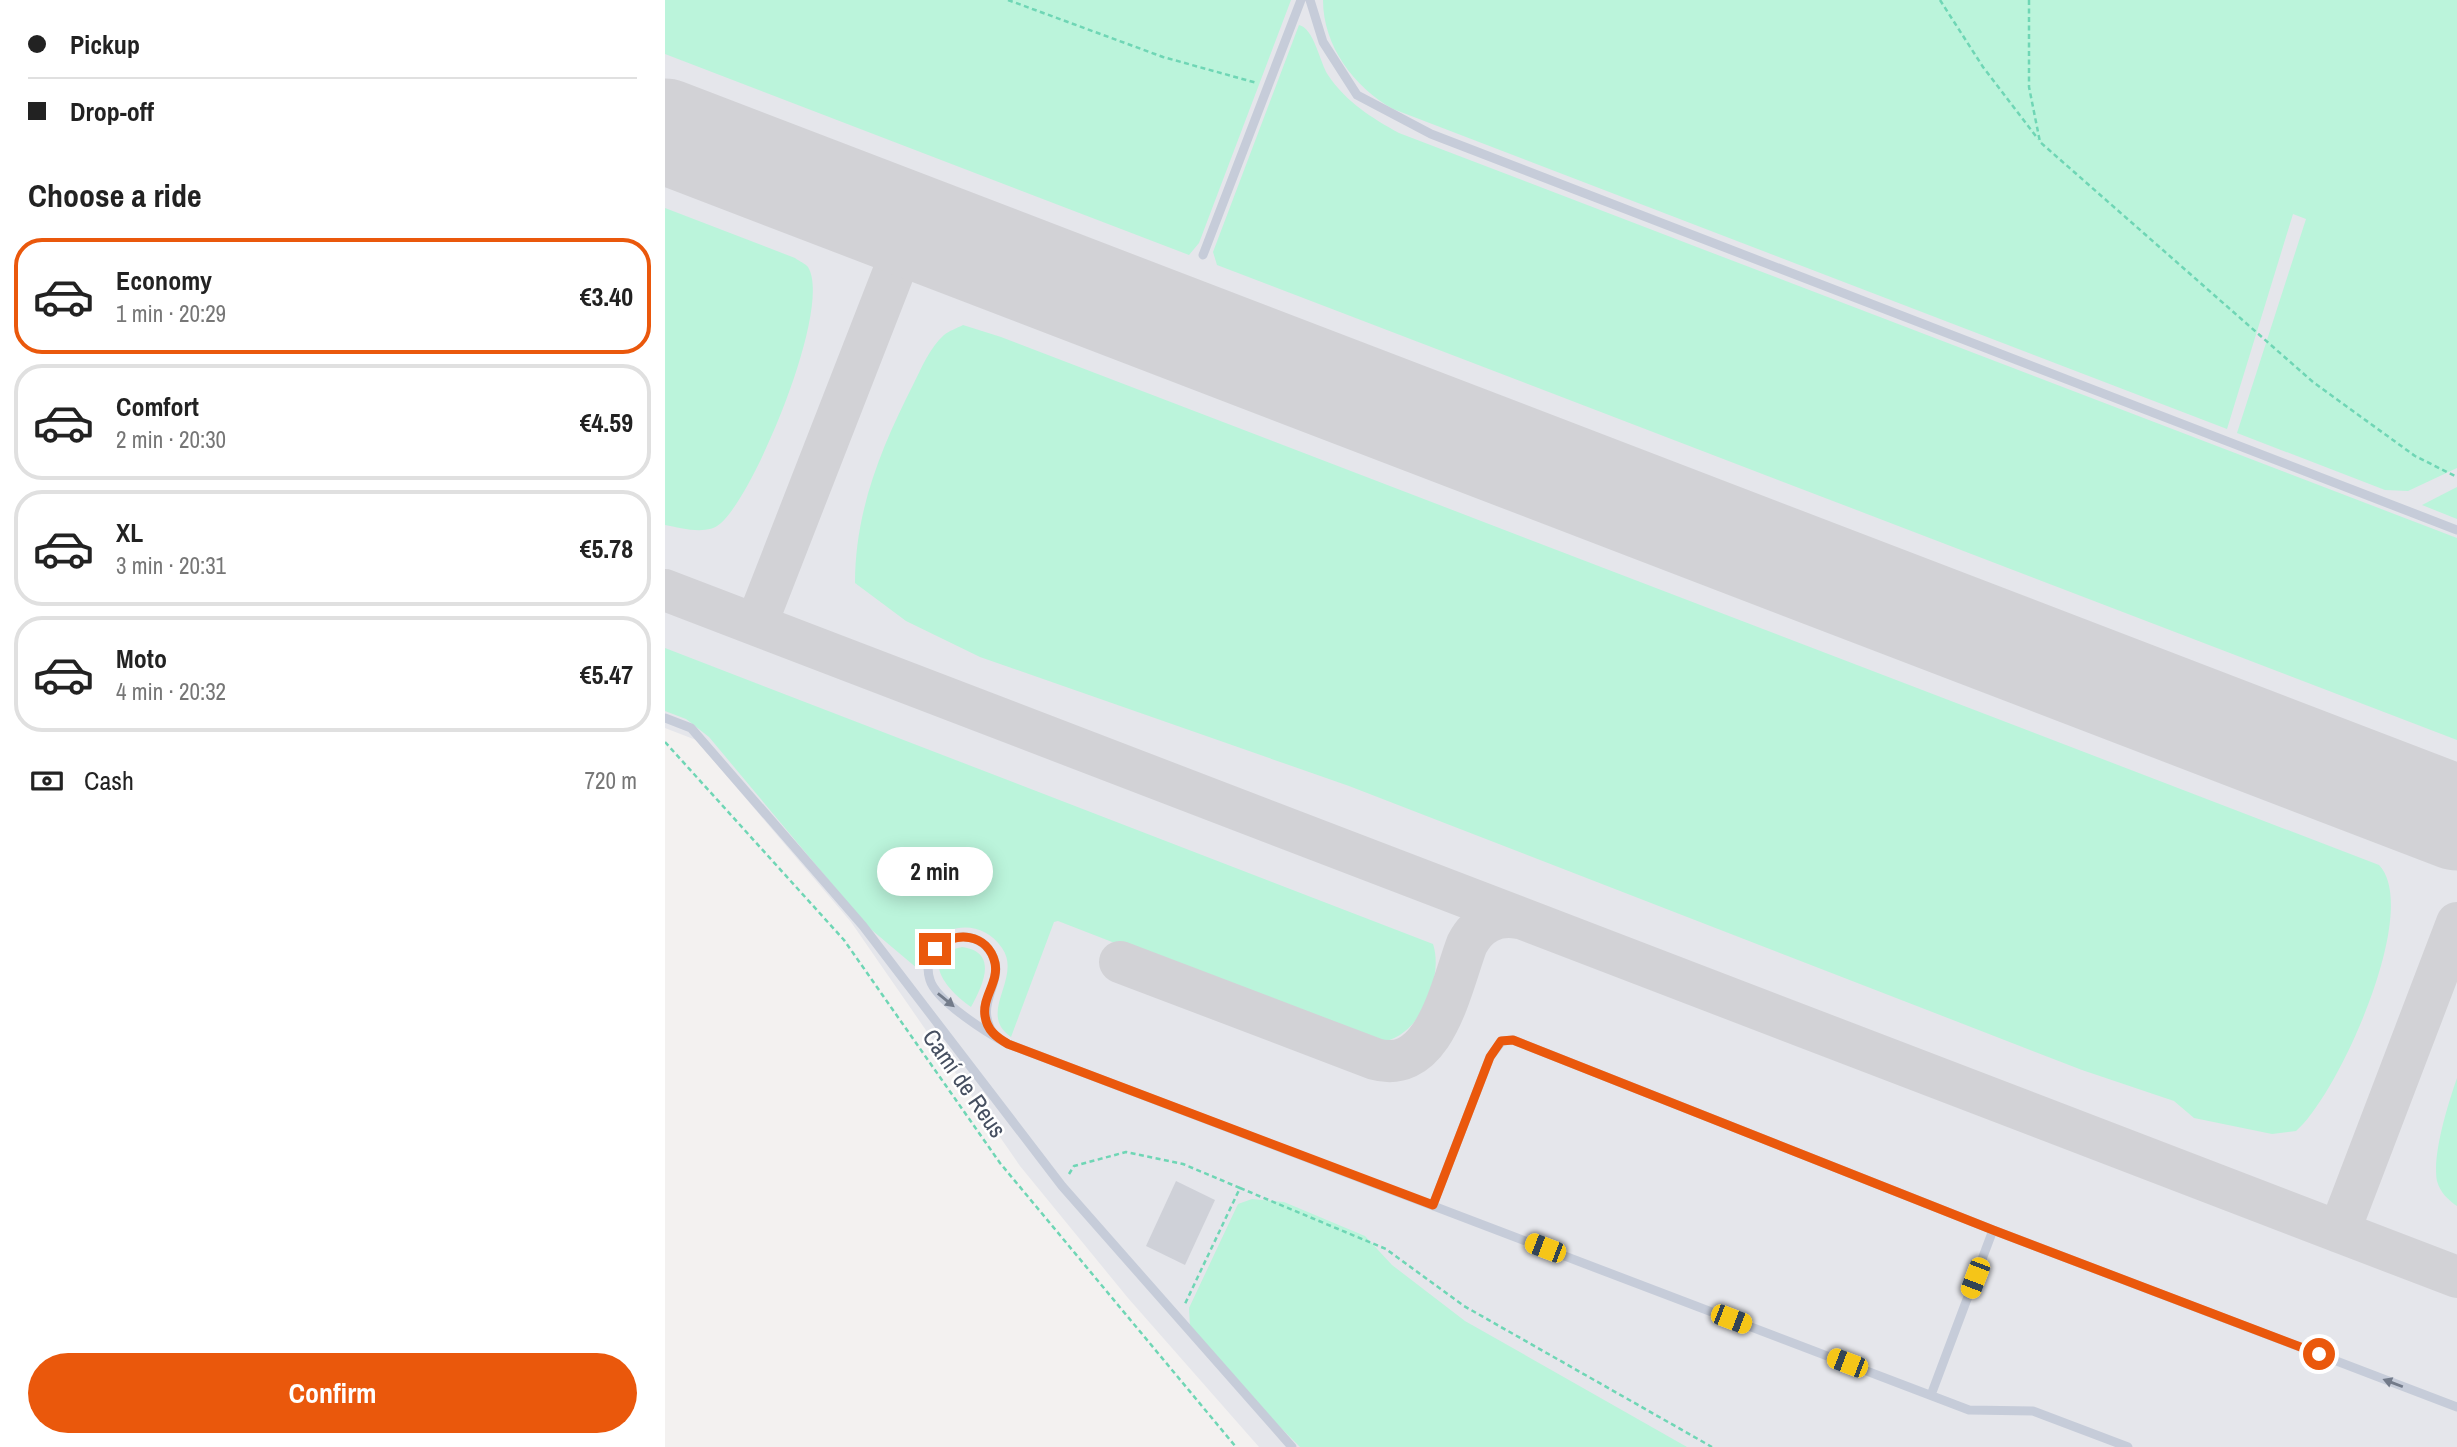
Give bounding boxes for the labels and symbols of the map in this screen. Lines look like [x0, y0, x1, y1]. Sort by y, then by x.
callout: 2 min [877, 848, 993, 897]
route end [919, 933, 951, 965]
one-way arrow [937, 993, 955, 1008]
street label: Camí de Reus [916, 1022, 1014, 1144]
car [1522, 1231, 1569, 1265]
car [1958, 1255, 1993, 1301]
car [1708, 1302, 1755, 1336]
route start [2303, 1338, 2335, 1370]
car [1824, 1346, 1871, 1380]
one-way arrow [2383, 1377, 2404, 1388]

